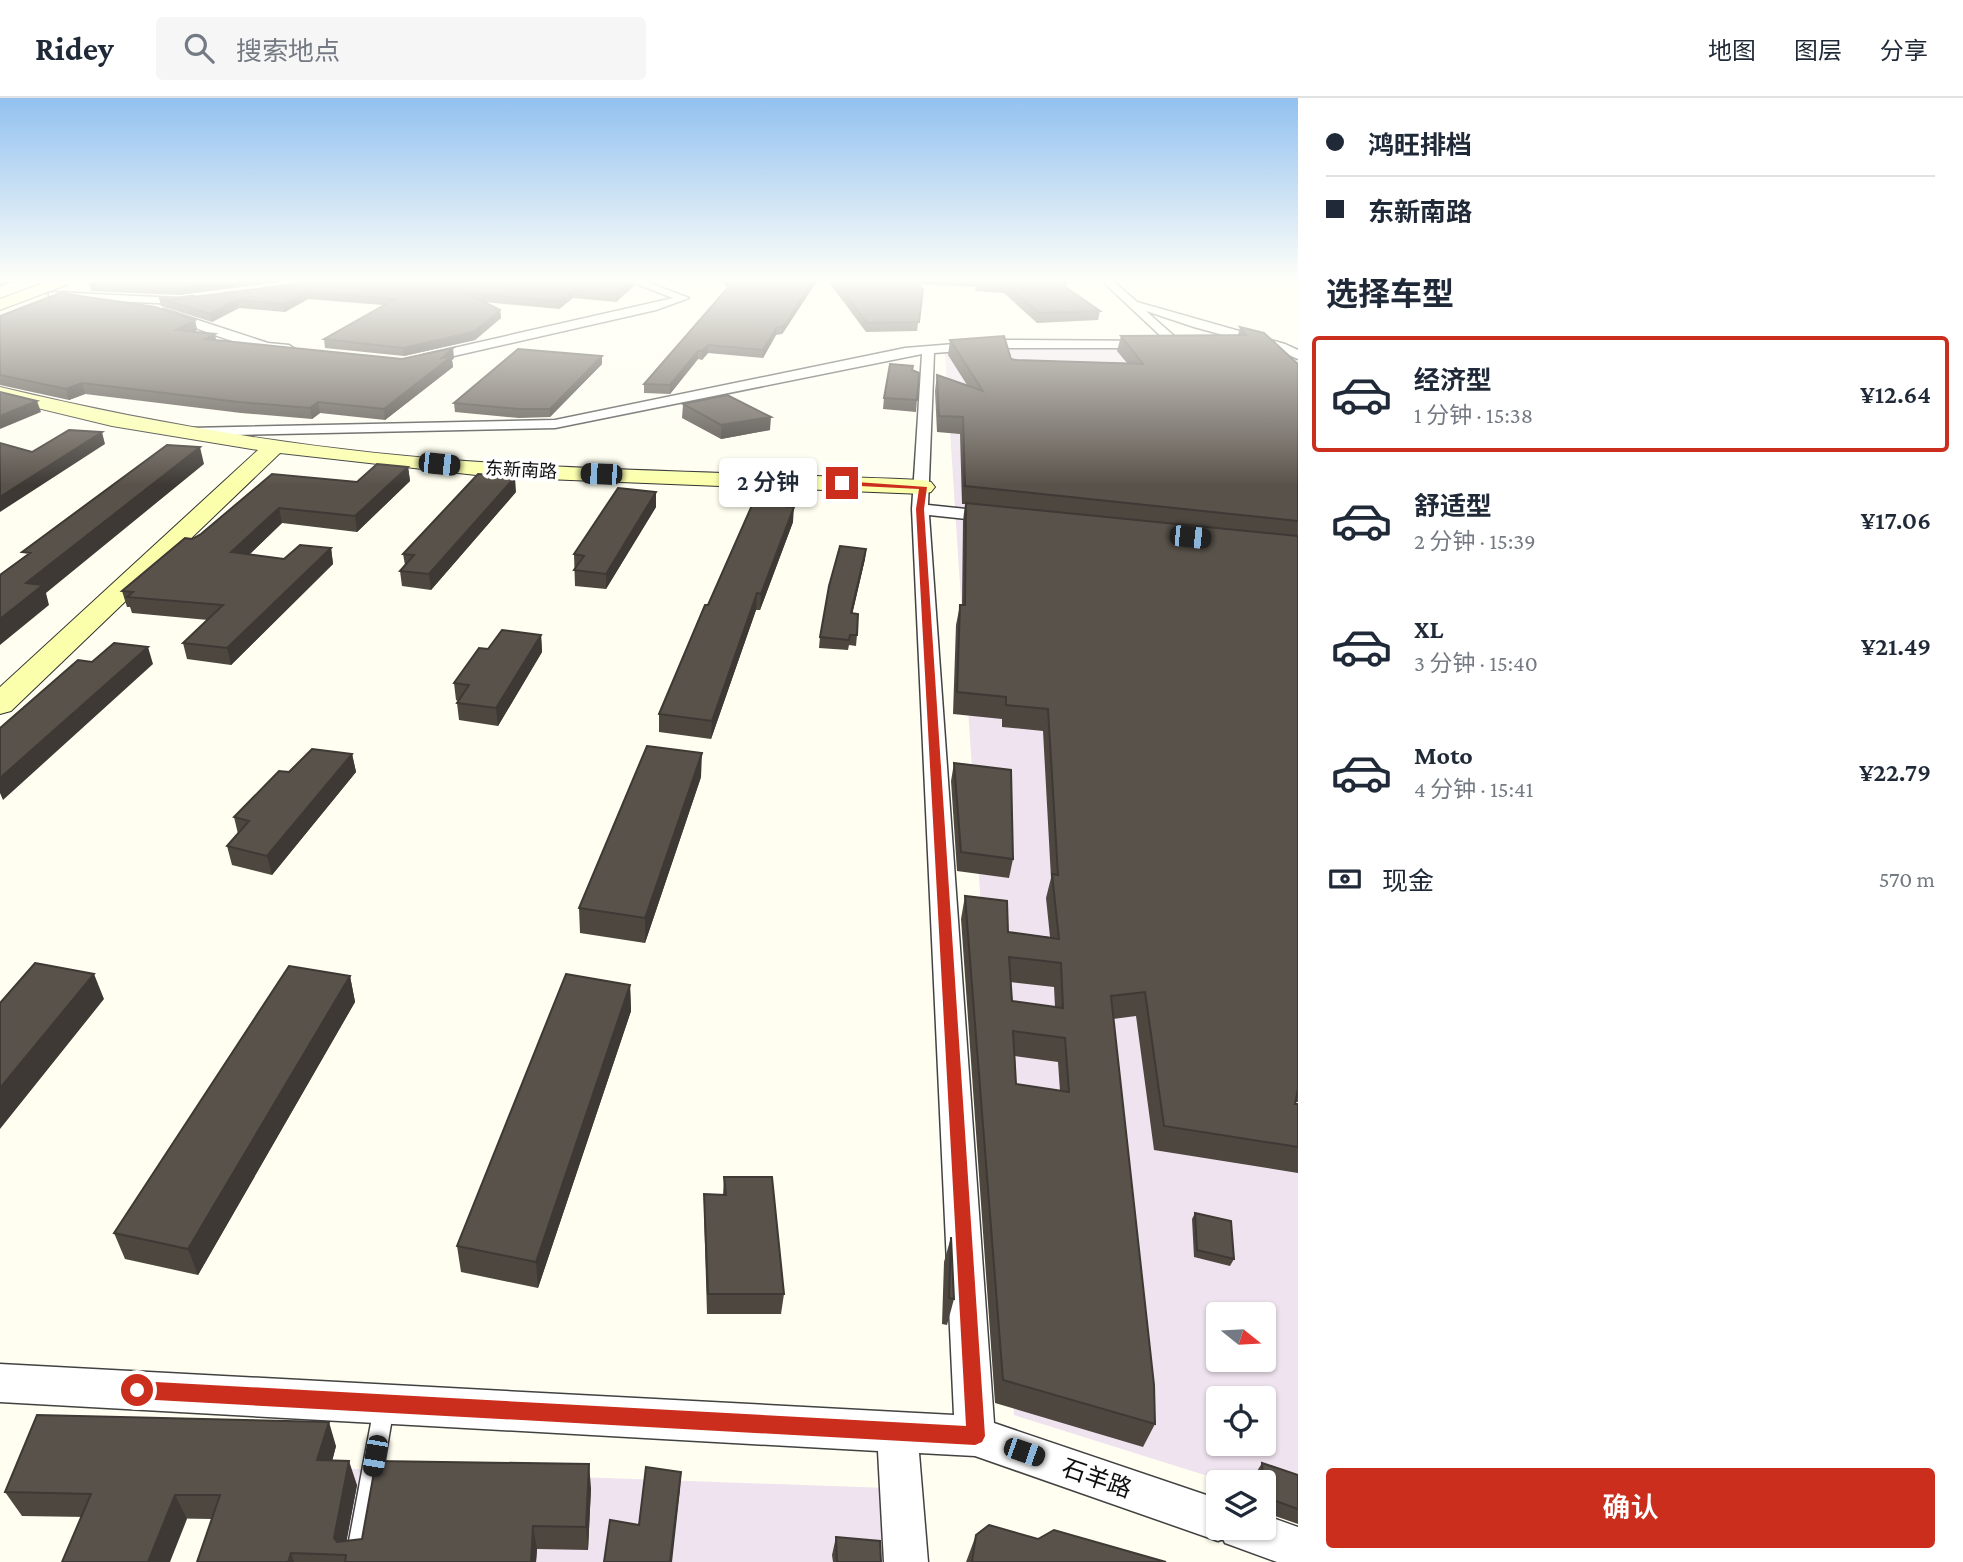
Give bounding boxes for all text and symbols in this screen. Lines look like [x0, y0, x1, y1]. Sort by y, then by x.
search box [156, 17, 646, 80]
icon: search [180, 29, 218, 67]
text: Ridey [35, 30, 114, 67]
text: 搜索地点 [236, 37, 340, 66]
text: 地图 [1708, 37, 1756, 64]
text: 图层 [1794, 37, 1842, 64]
text: 分享 [1880, 37, 1928, 64]
text: 鸿旺排档 [1368, 131, 1472, 160]
text: 东新南路 [1368, 198, 1472, 227]
text: 选择车型 [1326, 276, 1454, 312]
icon: car [1330, 363, 1393, 426]
text: 经济型 [1414, 366, 1492, 395]
text: ¥12.64 [1860, 380, 1931, 409]
text: 1 分钟 · 15:38 [1414, 402, 1533, 428]
car [418, 451, 461, 477]
street label: 东新南路 [485, 458, 557, 482]
callout: 2 分钟 [720, 458, 818, 508]
car [580, 463, 623, 485]
route end [826, 467, 858, 499]
text: 2 分钟 [737, 469, 799, 495]
icon: car [1330, 489, 1393, 552]
text: 舒适型 [1414, 492, 1492, 521]
text: ¥17.06 [1861, 506, 1931, 535]
car [1169, 524, 1212, 550]
text: 2 分钟 · 15:39 [1414, 528, 1536, 554]
icon: car [1330, 615, 1393, 678]
text: XL [1414, 615, 1443, 644]
text: ¥21.49 [1861, 632, 1931, 661]
text: 3 分钟 · 15:40 [1414, 650, 1538, 676]
icon: car [1330, 741, 1393, 804]
text: Moto [1414, 741, 1473, 770]
text: ¥22.79 [1859, 758, 1931, 787]
text: 4 分钟 · 15:41 [1414, 776, 1533, 802]
icon: cash [1326, 860, 1364, 898]
text: 570 m [1879, 866, 1935, 892]
text: 现金 [1382, 867, 1434, 896]
north arrow [1206, 1302, 1276, 1372]
map controls [1206, 1302, 1276, 1540]
route start [121, 1374, 153, 1406]
button: locate [1206, 1386, 1276, 1456]
car [362, 1433, 389, 1479]
car [1001, 1435, 1048, 1469]
street label: 石羊路 [1059, 1454, 1135, 1502]
button: 确认 [1326, 1468, 1935, 1548]
button: layers [1206, 1470, 1276, 1540]

